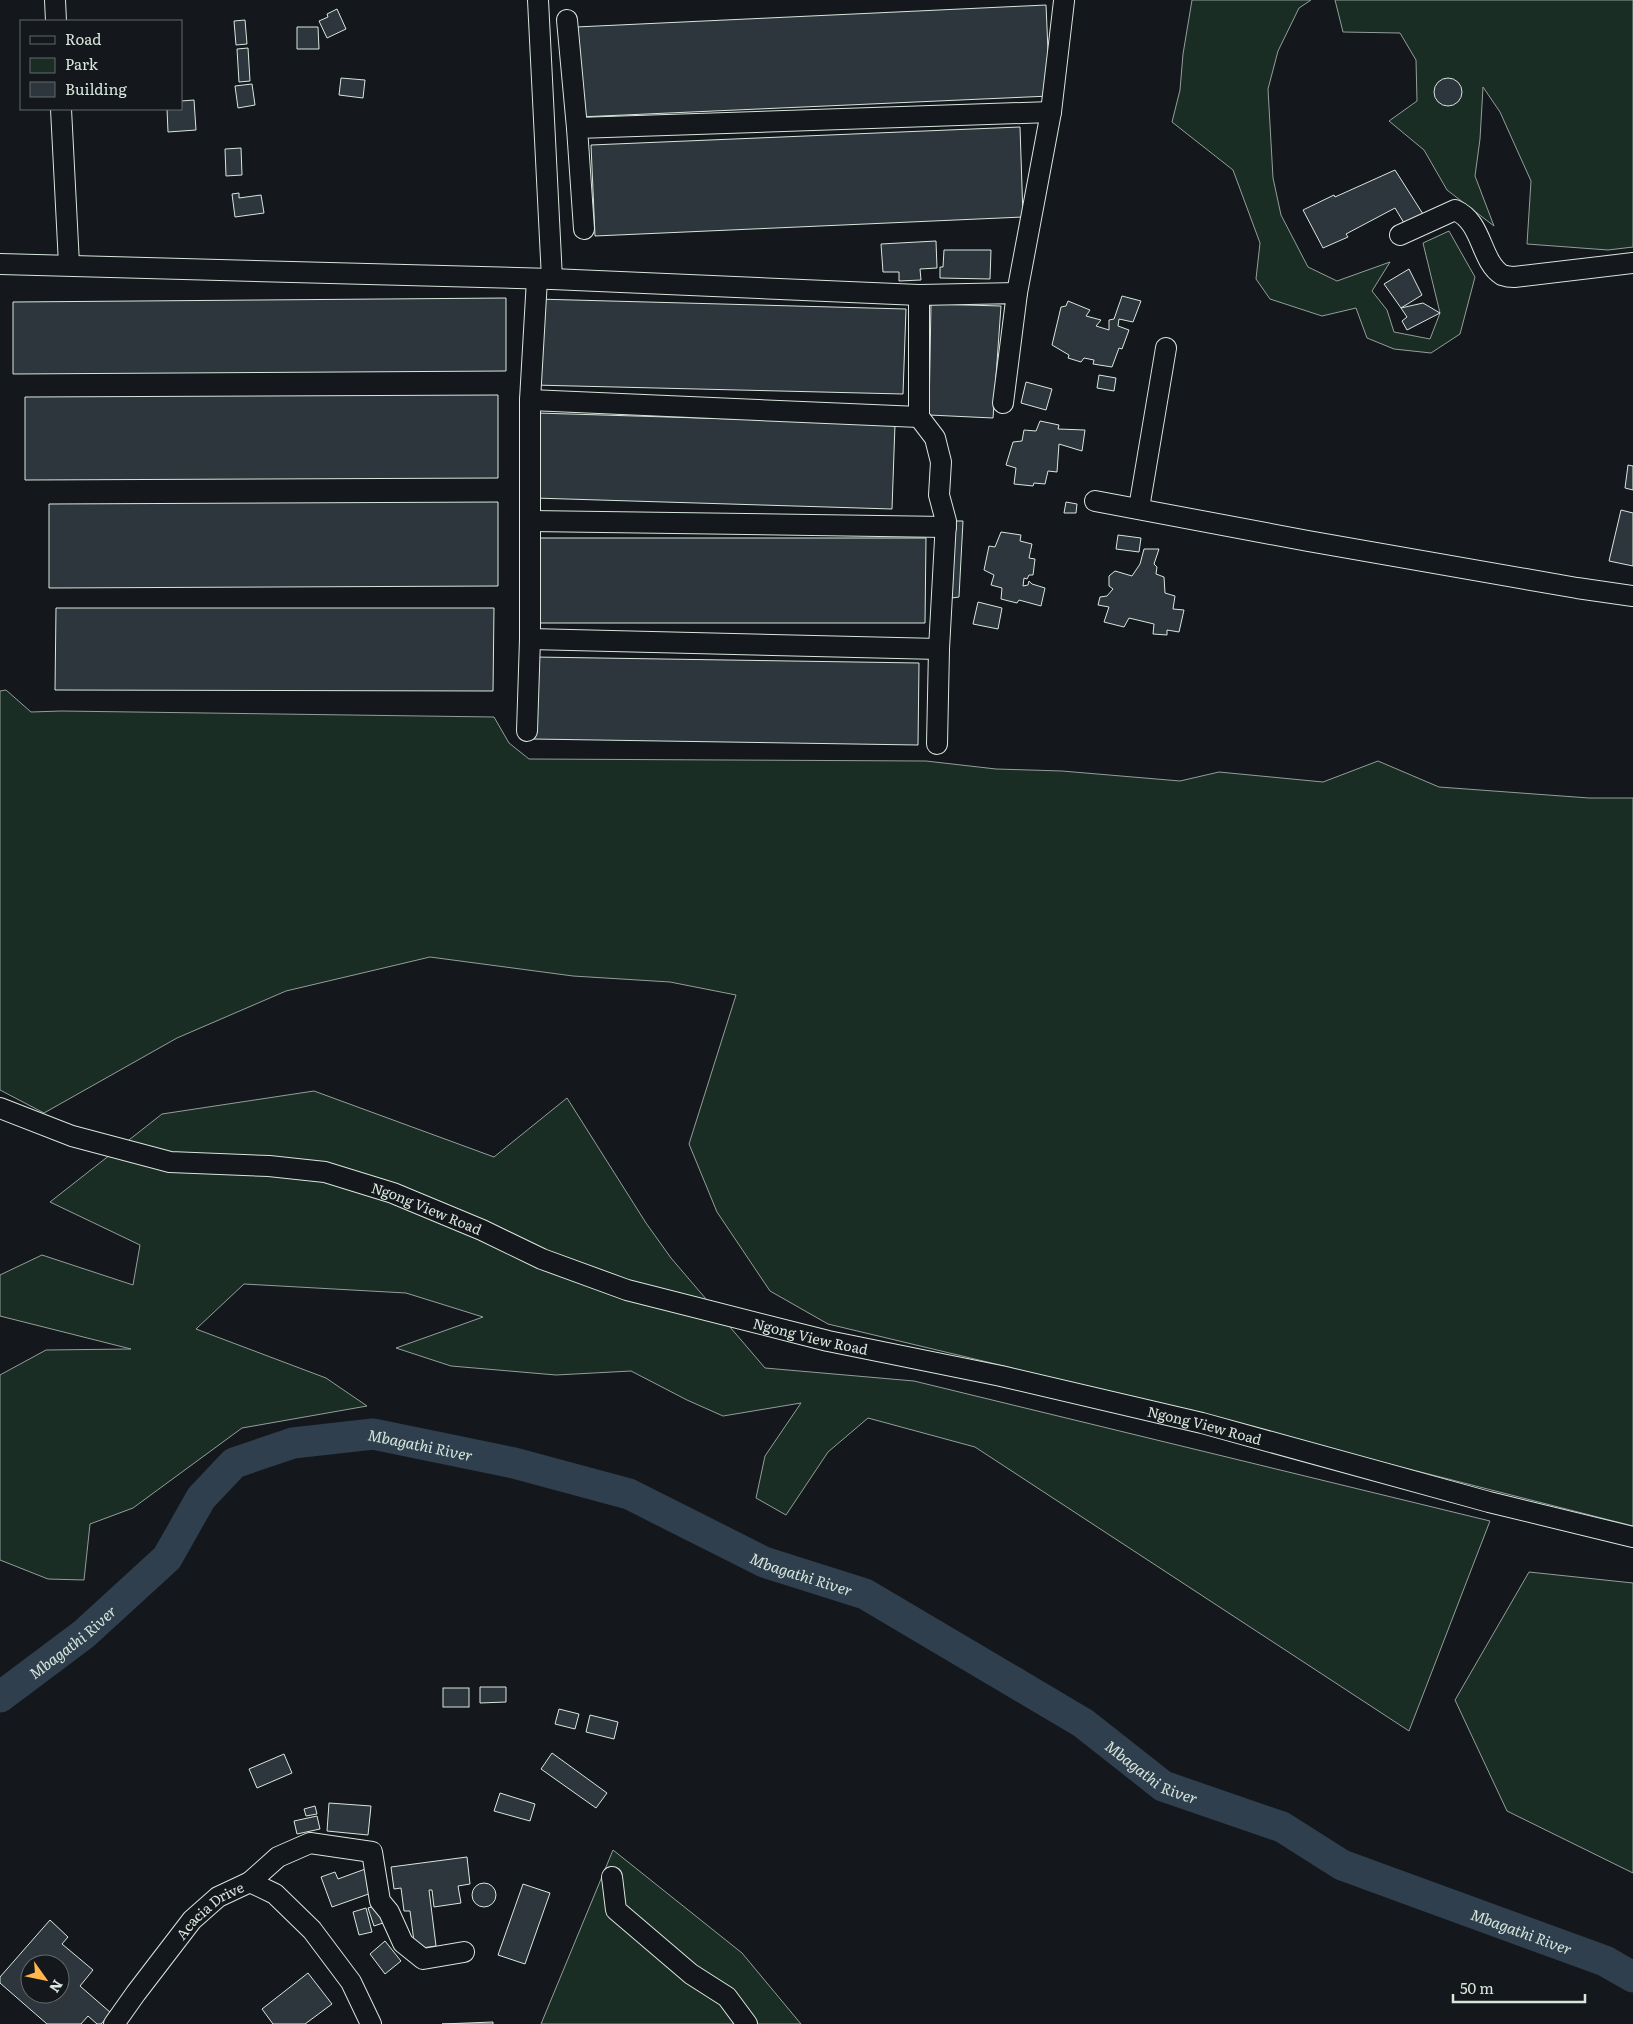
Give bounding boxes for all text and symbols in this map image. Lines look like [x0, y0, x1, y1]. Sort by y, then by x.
legend [20, 20, 182, 110]
text: Road [65, 27, 101, 50]
text: Park [65, 52, 99, 75]
text: Building [65, 77, 127, 100]
street label: Ngong View Road [369, 1177, 485, 1239]
street label: Ngong View Road [751, 1312, 870, 1359]
street label: Ngong View Road [1145, 1401, 1265, 1449]
water label: Mbagathi River [366, 1422, 475, 1466]
water label: Mbagathi River [746, 1546, 856, 1601]
water label: Mbagathi River [23, 1599, 121, 1684]
water label: Mbagathi River [1101, 1734, 1201, 1809]
street label: Acacia Drive [171, 1876, 247, 1943]
water label: Mbagathi River [1468, 1902, 1576, 1960]
north arrow [20, 1954, 70, 2004]
scale bar [1453, 1972, 1586, 2004]
text: N [45, 1976, 68, 1997]
text: 50 m [1460, 1976, 1494, 1999]

